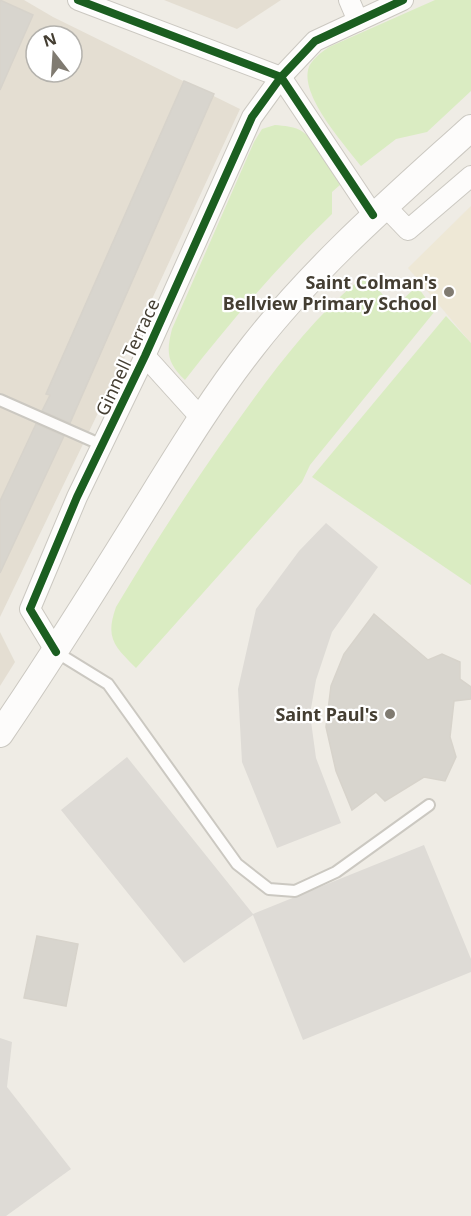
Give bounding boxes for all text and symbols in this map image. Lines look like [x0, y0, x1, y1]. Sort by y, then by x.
north arrow [24, 24, 84, 84]
text: N [40, 27, 59, 52]
place label: Saint Colman's Bellview Primary School [223, 270, 437, 315]
marker: Saint Colman's Bellview Primary School [442, 285, 456, 299]
street label: Ginnell Terrace [89, 295, 165, 419]
place label: Saint Paul's [275, 702, 378, 726]
marker: Saint Paul's [383, 707, 397, 721]

